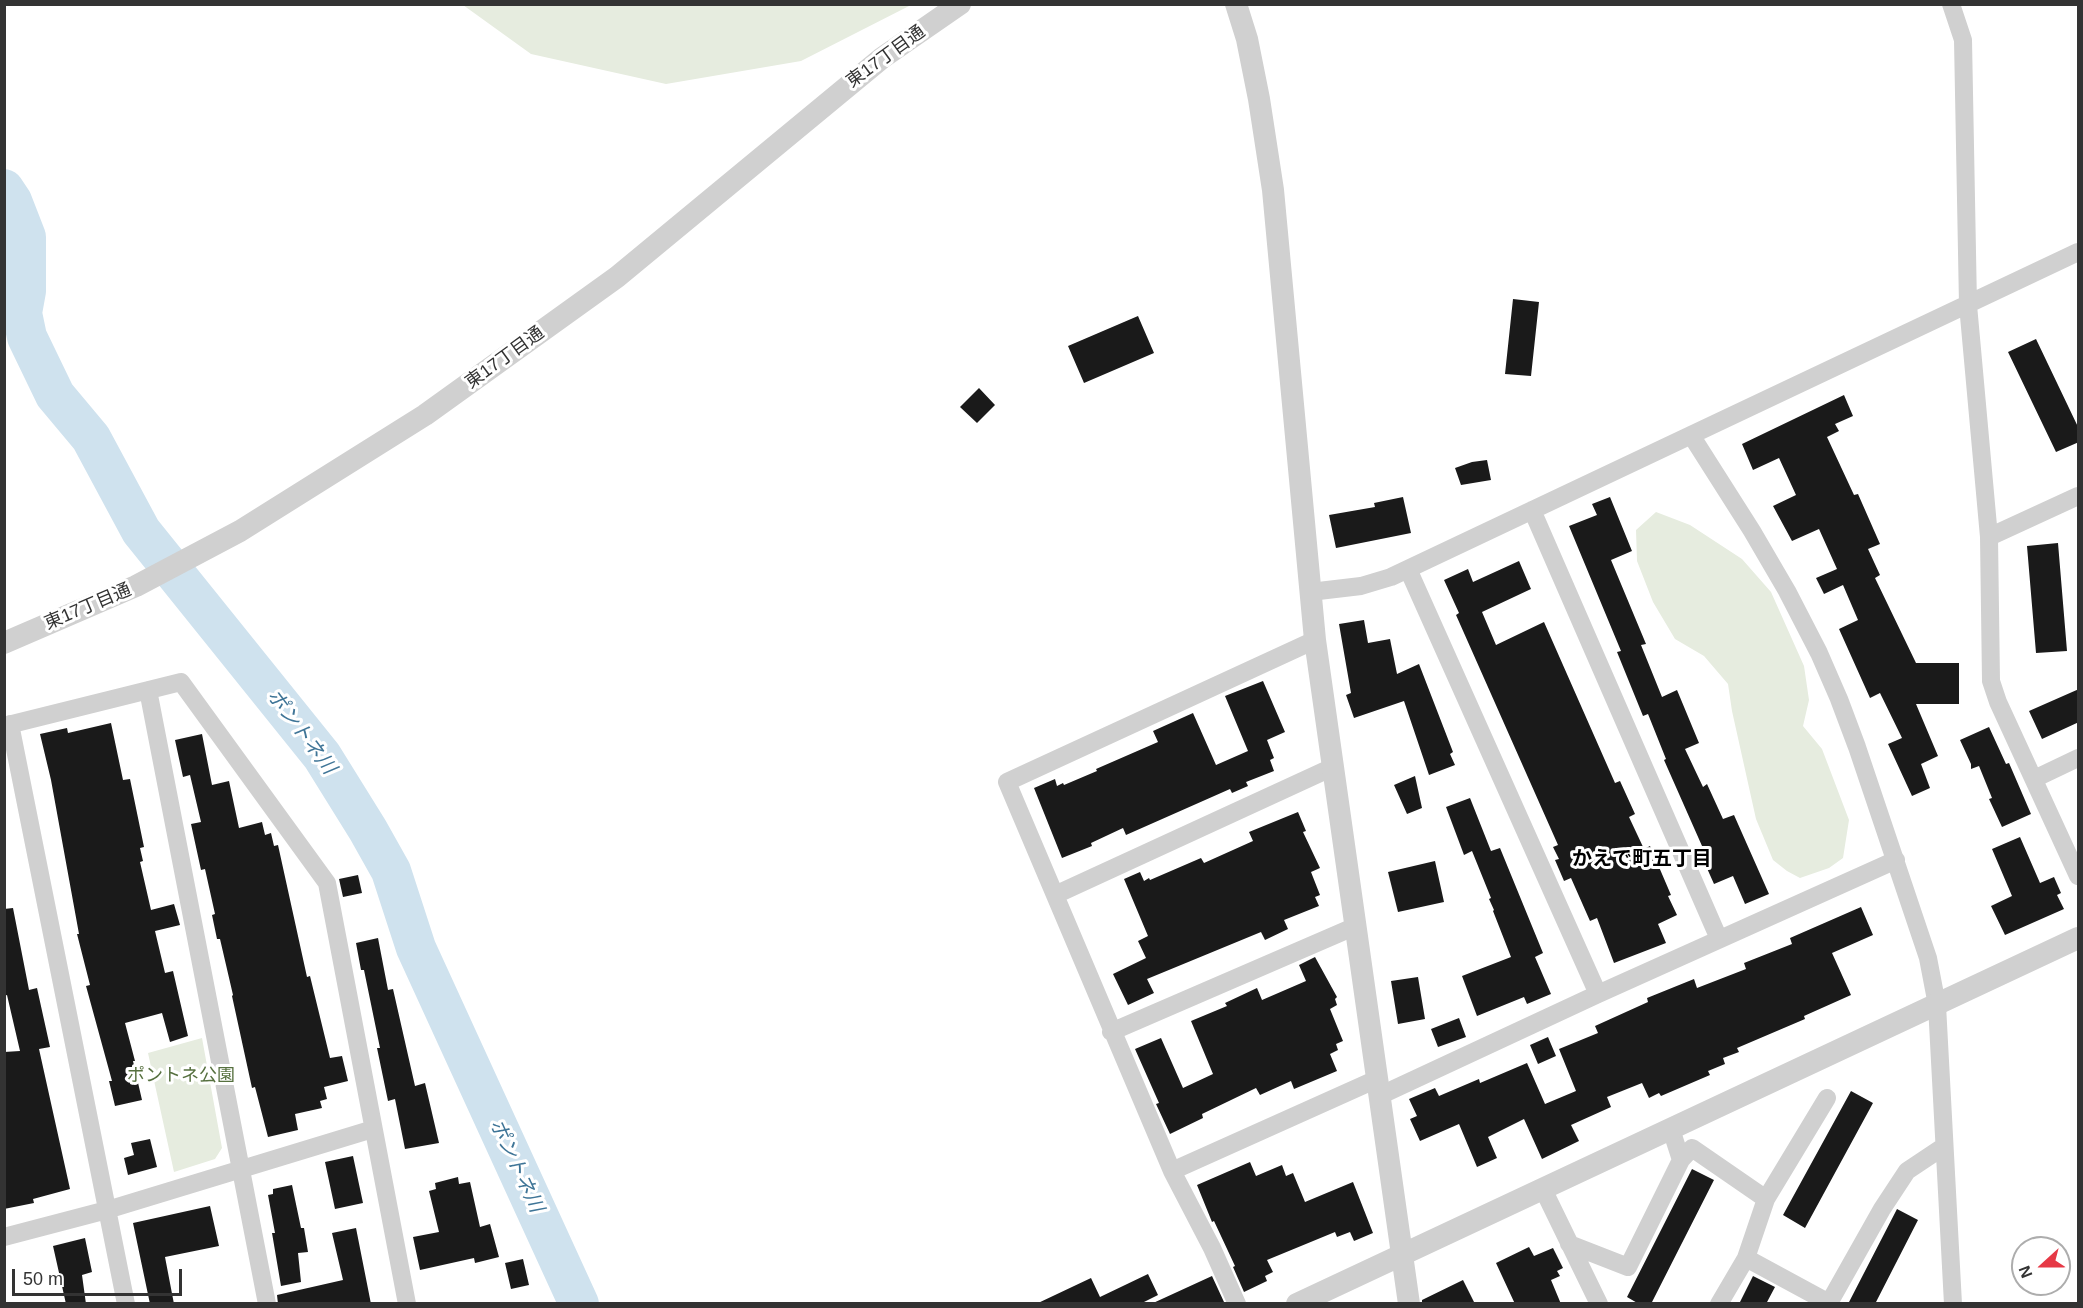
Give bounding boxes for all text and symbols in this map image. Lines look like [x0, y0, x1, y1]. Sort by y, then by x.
street label: 東17丁目通 [842, 21, 930, 93]
street label: 東17丁目通 [461, 322, 549, 394]
street label: 東17丁目通 [41, 579, 135, 635]
water label: ポントネ川 [261, 685, 341, 779]
district label: かえで町五丁目 [1572, 847, 1712, 871]
park label: ポントネ公園 [127, 1065, 235, 1087]
water label: ポントネ川 [484, 1116, 548, 1216]
north arrow [2011, 1236, 2071, 1296]
scale bar [15, 1257, 184, 1295]
text: N [2016, 1263, 2036, 1280]
text: 50 m [23, 1269, 63, 1289]

